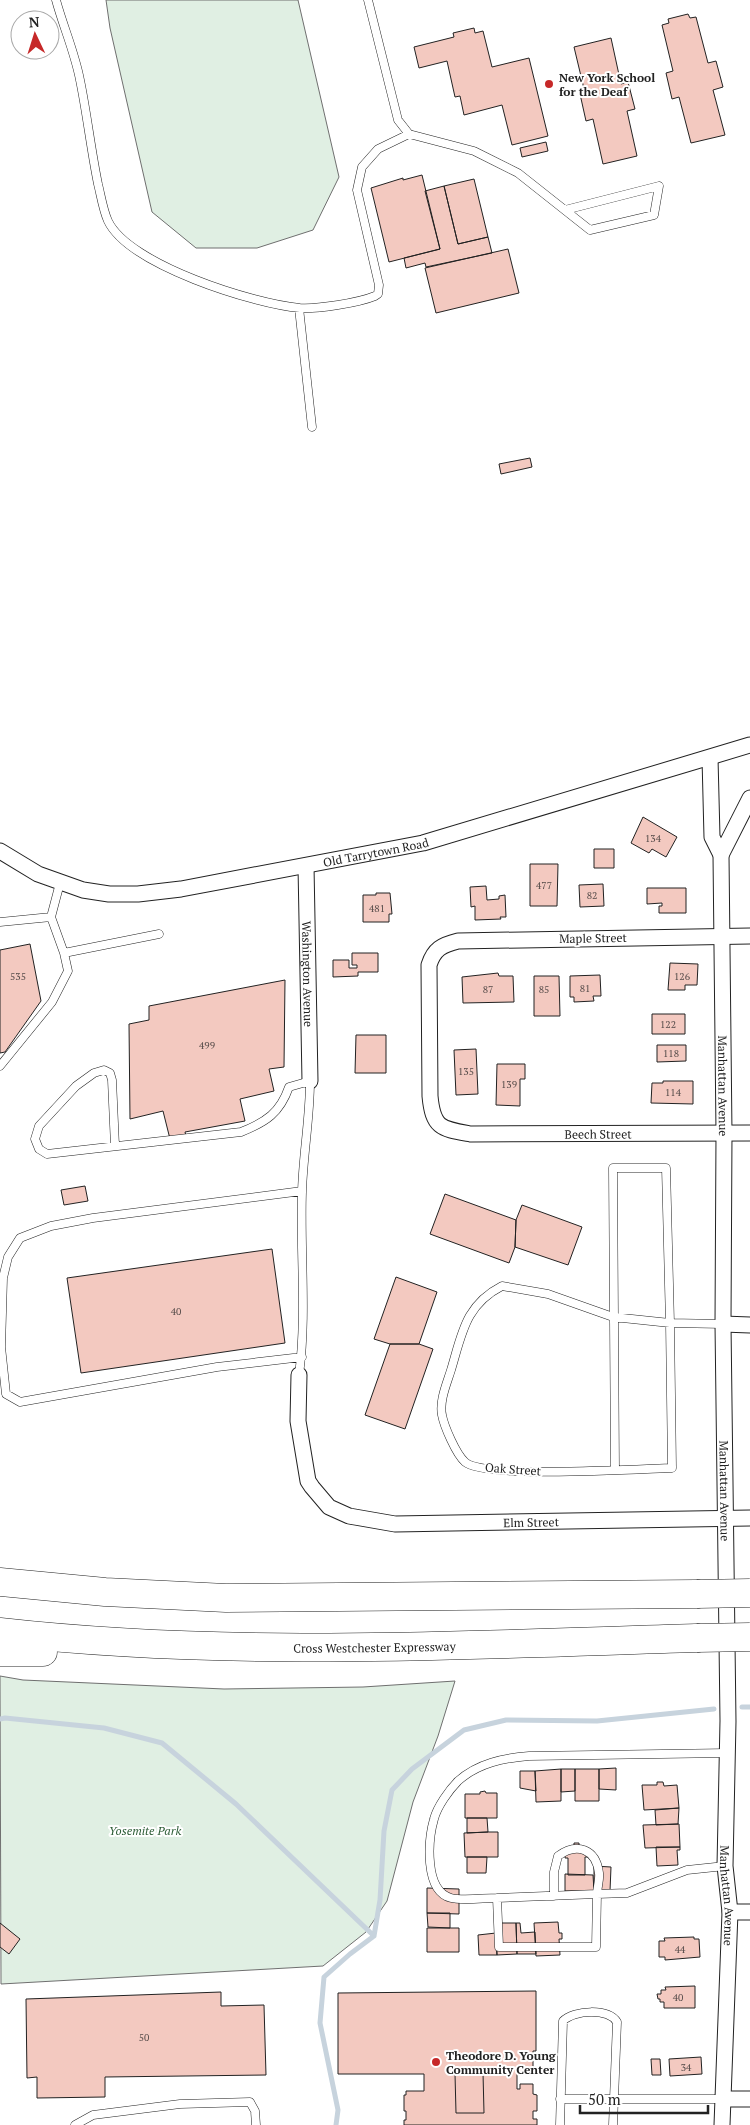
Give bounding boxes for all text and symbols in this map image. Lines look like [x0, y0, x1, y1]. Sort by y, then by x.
north arrow [10, 10, 60, 60]
text: N [28, 12, 40, 31]
place label: New York School for the Deaf [559, 70, 655, 99]
marker: New York School for the Deaf [543, 78, 555, 90]
house number: 134 [645, 832, 662, 845]
street label: Old Tarrytown Road [322, 834, 431, 869]
house number: 477 [536, 879, 552, 892]
house number: 82 [587, 889, 597, 902]
house number: 481 [369, 902, 385, 915]
street label: Washington Avenue [300, 921, 316, 1027]
street label: Maple Street [559, 930, 628, 946]
house number: 535 [10, 970, 26, 983]
house number: 126 [674, 970, 691, 983]
house number: 81 [580, 982, 590, 995]
house number: 87 [483, 983, 493, 996]
house number: 85 [539, 983, 549, 996]
house number: 122 [660, 1018, 676, 1031]
street label: Manhattan Avenue [715, 1035, 732, 1136]
house number: 499 [199, 1039, 215, 1052]
house number: 118 [663, 1047, 679, 1060]
house number: 135 [458, 1065, 474, 1078]
house number: 139 [501, 1078, 517, 1091]
house number: 114 [665, 1086, 682, 1099]
street label: Beech Street [565, 1126, 632, 1141]
house number: 40 [171, 1305, 181, 1318]
street label: Manhattan Avenue [717, 1440, 733, 1541]
street label: Oak Street [485, 1460, 542, 1478]
street label: Elm Street [503, 1514, 560, 1530]
street label: Cross Westchester Expressway [293, 1638, 457, 1655]
park label: Yosemite Park [109, 1823, 181, 1838]
street label: Manhattan Avenue [717, 1845, 738, 1946]
house number: 44 [675, 1943, 686, 1956]
house number: 40 [673, 1991, 683, 2004]
house number: 50 [139, 2031, 149, 2044]
place label: Theodore D. Young Community Center [446, 2048, 556, 2077]
marker: Theodore D. Young Community Center [430, 2056, 442, 2068]
house number: 34 [681, 2061, 692, 2074]
scale bar [580, 2082, 708, 2114]
text: 50 m [588, 2089, 621, 2109]

